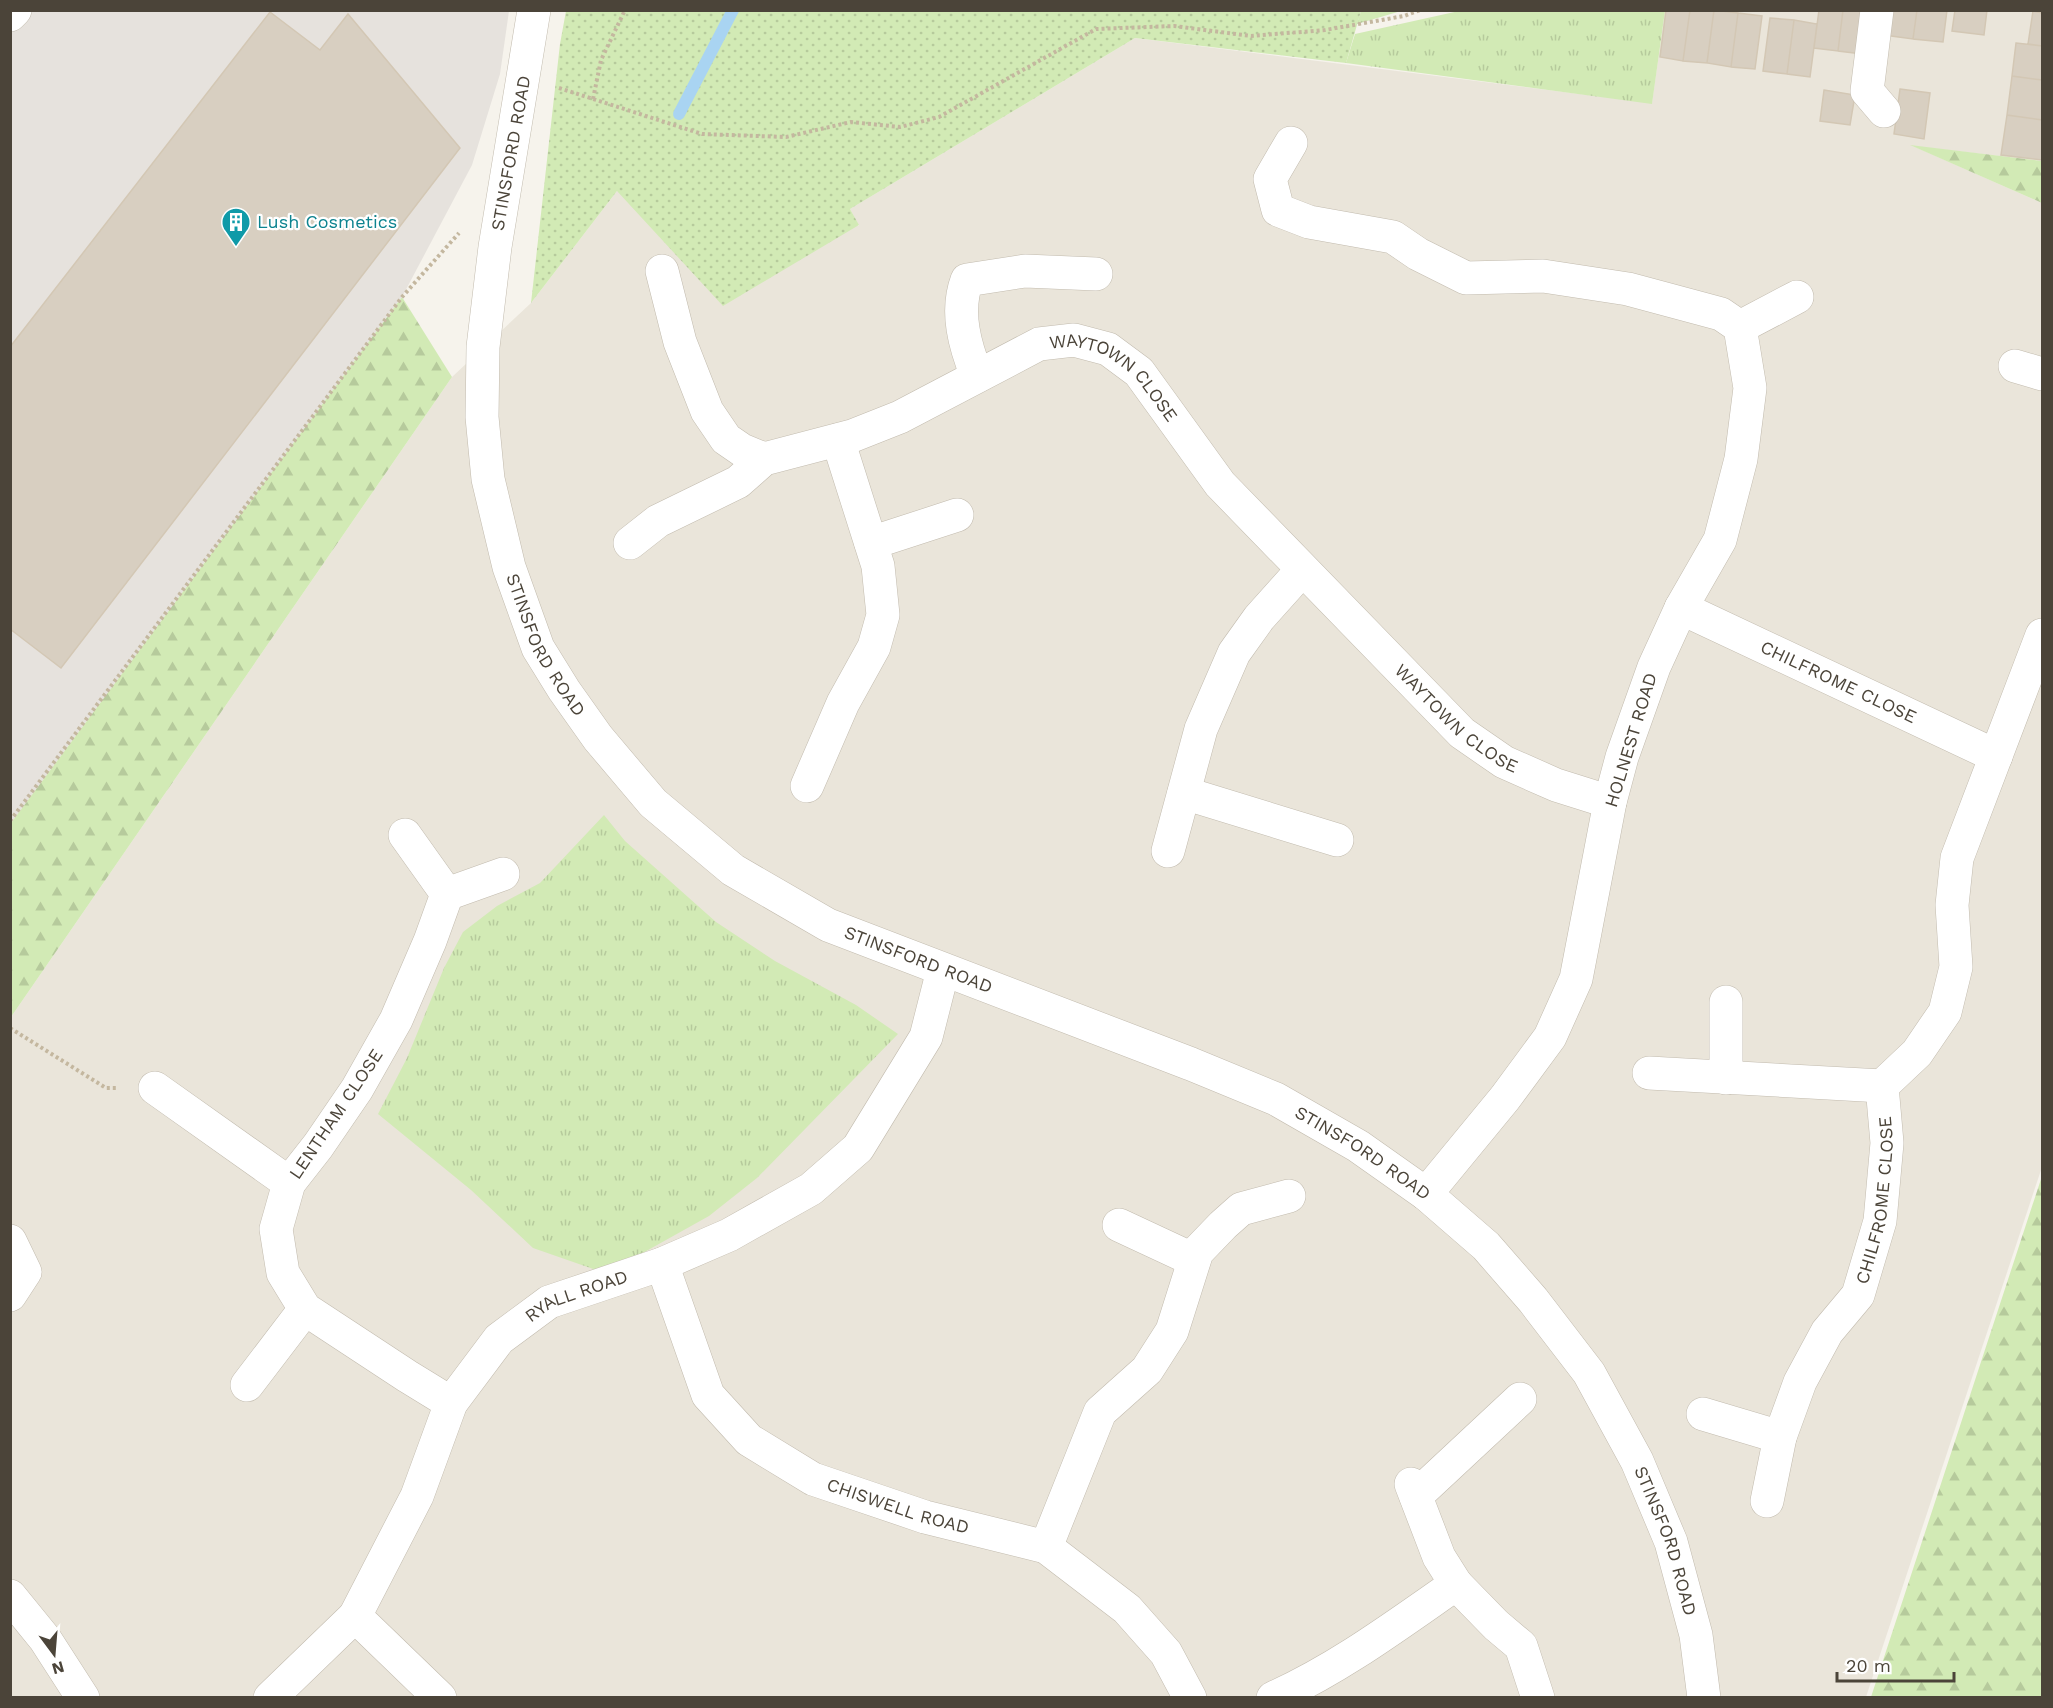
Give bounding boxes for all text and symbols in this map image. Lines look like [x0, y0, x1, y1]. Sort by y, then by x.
street label: STINSFORD ROAD [487, 74, 534, 232]
building icon: Lush Cosmetics [220, 206, 252, 248]
place label: Lush Cosmetics [257, 211, 397, 232]
street label: WAYTOWN CLOSE [1048, 329, 1182, 425]
street label: STINSFORD ROAD [502, 571, 590, 720]
street label: CHILFROME CLOSE [1757, 636, 1920, 727]
street label: WAYTOWN CLOSE [1391, 659, 1521, 777]
street label: HOLNEST ROAD [1600, 670, 1661, 810]
street label: STINSFORD ROAD [841, 921, 996, 997]
street label: LENTHAM CLOSE [284, 1045, 387, 1183]
street label: STINSFORD ROAD [1292, 1101, 1435, 1204]
street label: CHILFROME CLOSE [1851, 1116, 1897, 1286]
street label: RYALL ROAD [521, 1265, 630, 1326]
street label: STINSFORD ROAD [1630, 1463, 1701, 1618]
street label: CHISWELL ROAD [824, 1473, 971, 1538]
north arrow [24, 1624, 84, 1684]
scale bar [1837, 1645, 1954, 1683]
text: 20 m [1846, 1655, 1891, 1676]
text: N [50, 1657, 66, 1679]

